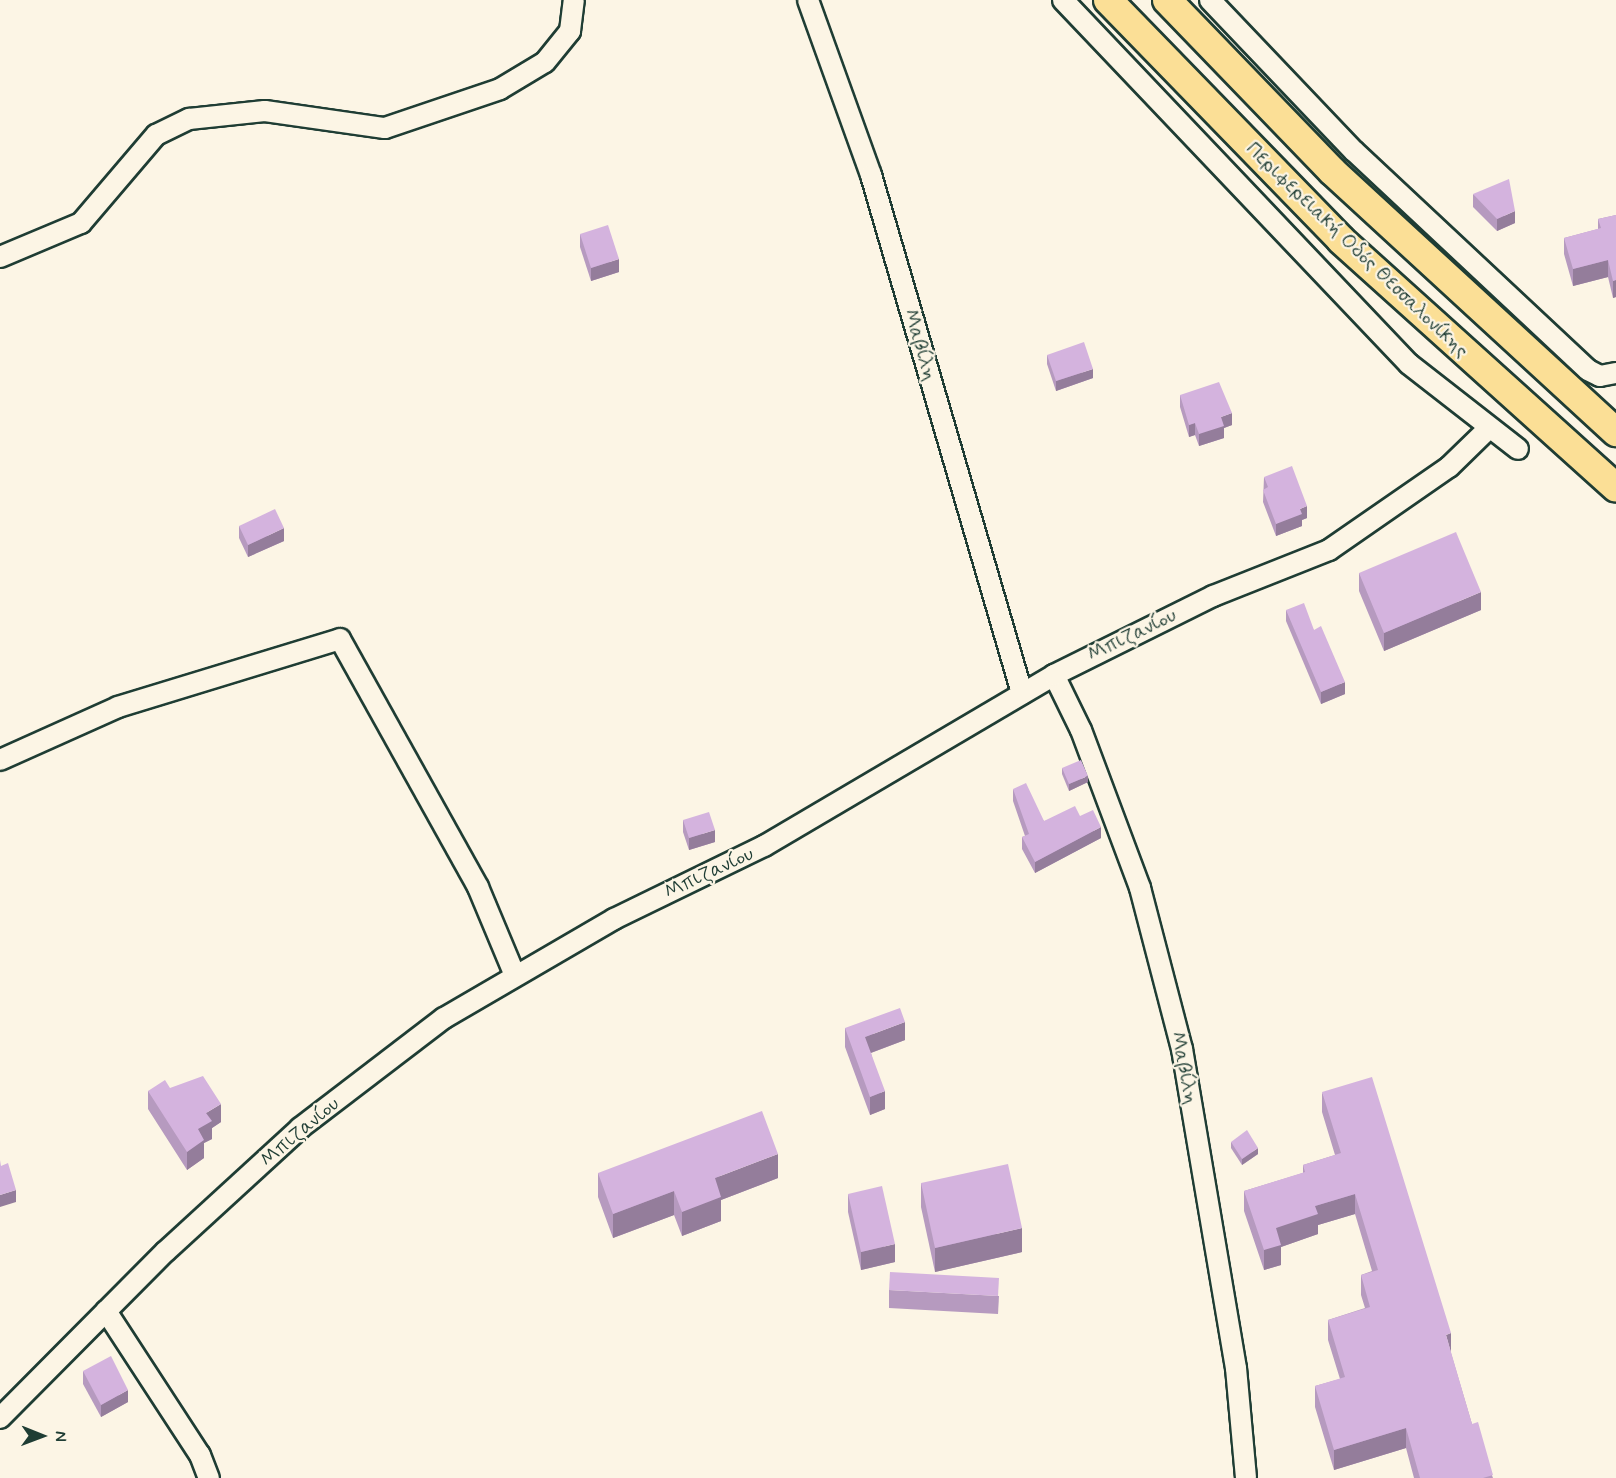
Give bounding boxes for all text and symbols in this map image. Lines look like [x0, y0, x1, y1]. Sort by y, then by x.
street label: Περιφερειακή Οδός Θεσσαλονίκης [1241, 137, 1473, 363]
street label: Μαβίλη [898, 306, 942, 384]
street label: Μπιζανίου [1084, 603, 1180, 667]
street label: Μπιζανίου [661, 842, 757, 904]
street label: Μαβίλη [1165, 1030, 1203, 1106]
street label: Μπιζανίου [256, 1092, 344, 1172]
north arrow [12, 1406, 72, 1466]
text: N [50, 1431, 71, 1442]

